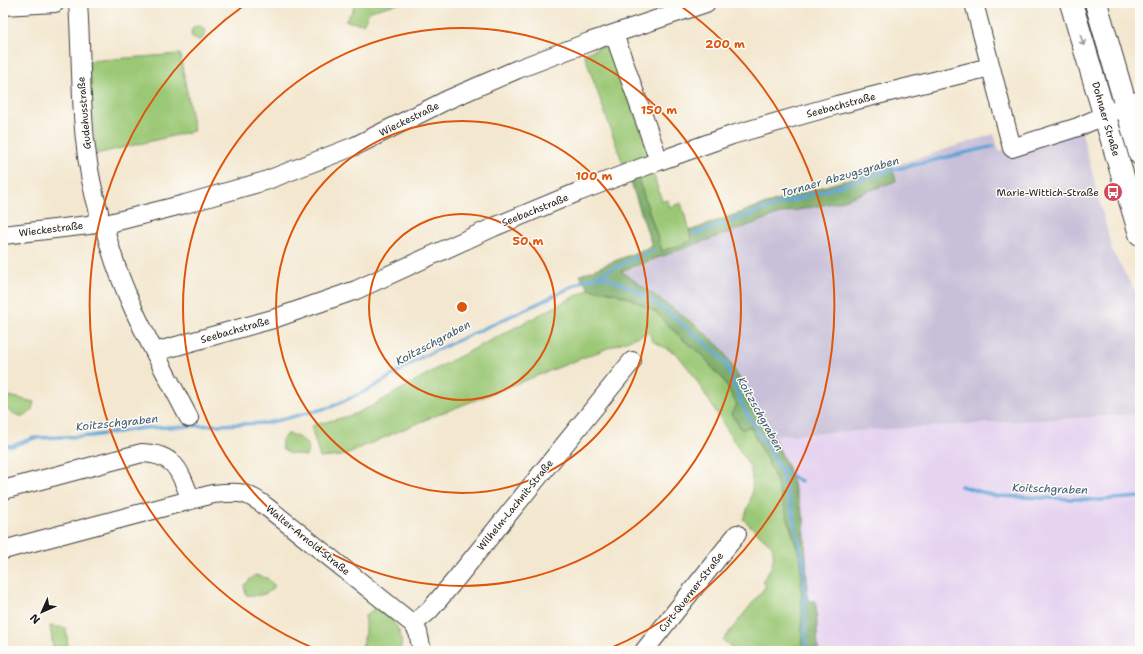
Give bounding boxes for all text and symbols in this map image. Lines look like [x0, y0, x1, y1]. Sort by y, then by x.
one-way arrow [1079, 34, 1086, 47]
text: 200 m [705, 36, 745, 52]
street label: Gudehusstraße [74, 76, 94, 150]
street label: Dohnaer Straße [1089, 80, 1123, 158]
street label: Seebachstraße [805, 89, 877, 120]
street label: Wieckestraße [377, 99, 441, 139]
text: 150 m [641, 102, 677, 118]
water label: Tornaer Abzugsgraben [779, 153, 901, 201]
text: 100 m [576, 168, 613, 184]
bus stop icon: Marie-Wittich-Straße [1102, 181, 1124, 203]
place label: Marie-Wittich-Straße [997, 186, 1099, 199]
street label: Seebachstraße [500, 191, 571, 229]
street label: Wieckestraße [18, 219, 84, 239]
text: 50 m [513, 233, 544, 249]
centre of rings [455, 300, 469, 314]
street label: Seebachstraße [199, 314, 271, 346]
water label: Koitzschgraben [393, 317, 473, 369]
water label: Koitzschgraben [733, 374, 787, 454]
water label: Koitzschgraben [75, 411, 159, 435]
street label: Wilhelm-Lachnit-Straße [474, 456, 556, 553]
water label: Koitschgraben [1012, 480, 1088, 498]
street label: Walter-Arnold-Straße [263, 502, 353, 578]
street label: Curt-Querner-Straße [656, 549, 727, 635]
north arrow [22, 592, 62, 632]
text: N [27, 610, 44, 627]

